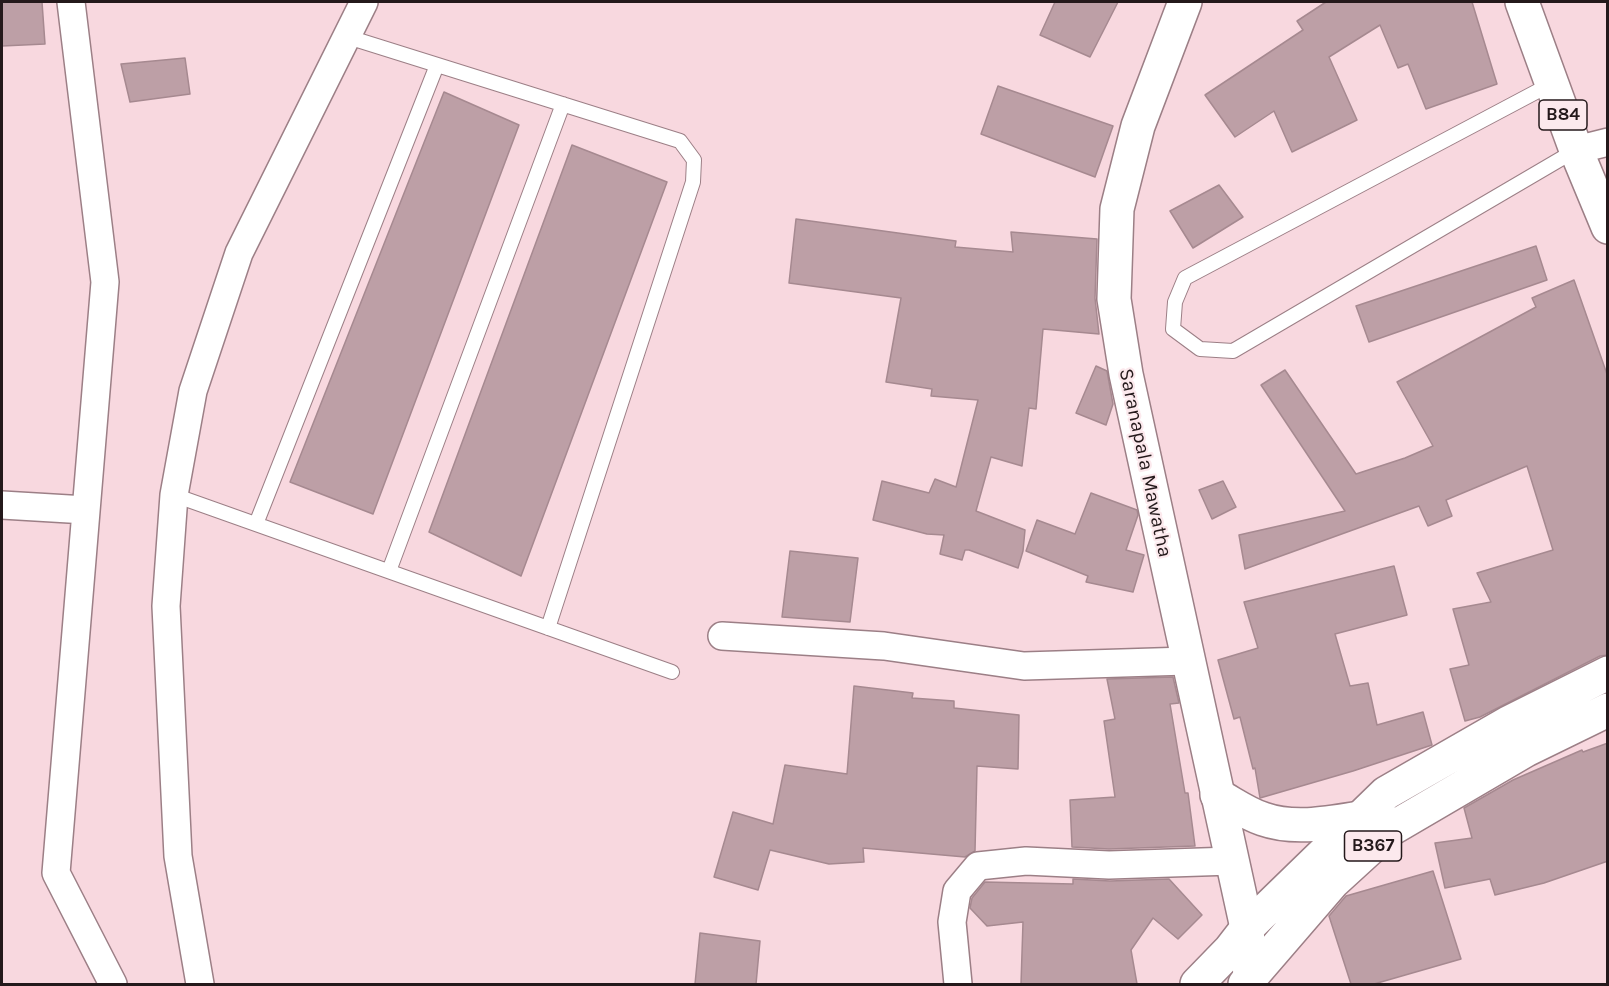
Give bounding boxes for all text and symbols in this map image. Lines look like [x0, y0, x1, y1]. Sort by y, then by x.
road number: B84 [1539, 100, 1587, 130]
street label: Saranapala Mawatha [1113, 366, 1177, 560]
road number: B367 [1344, 831, 1402, 861]

